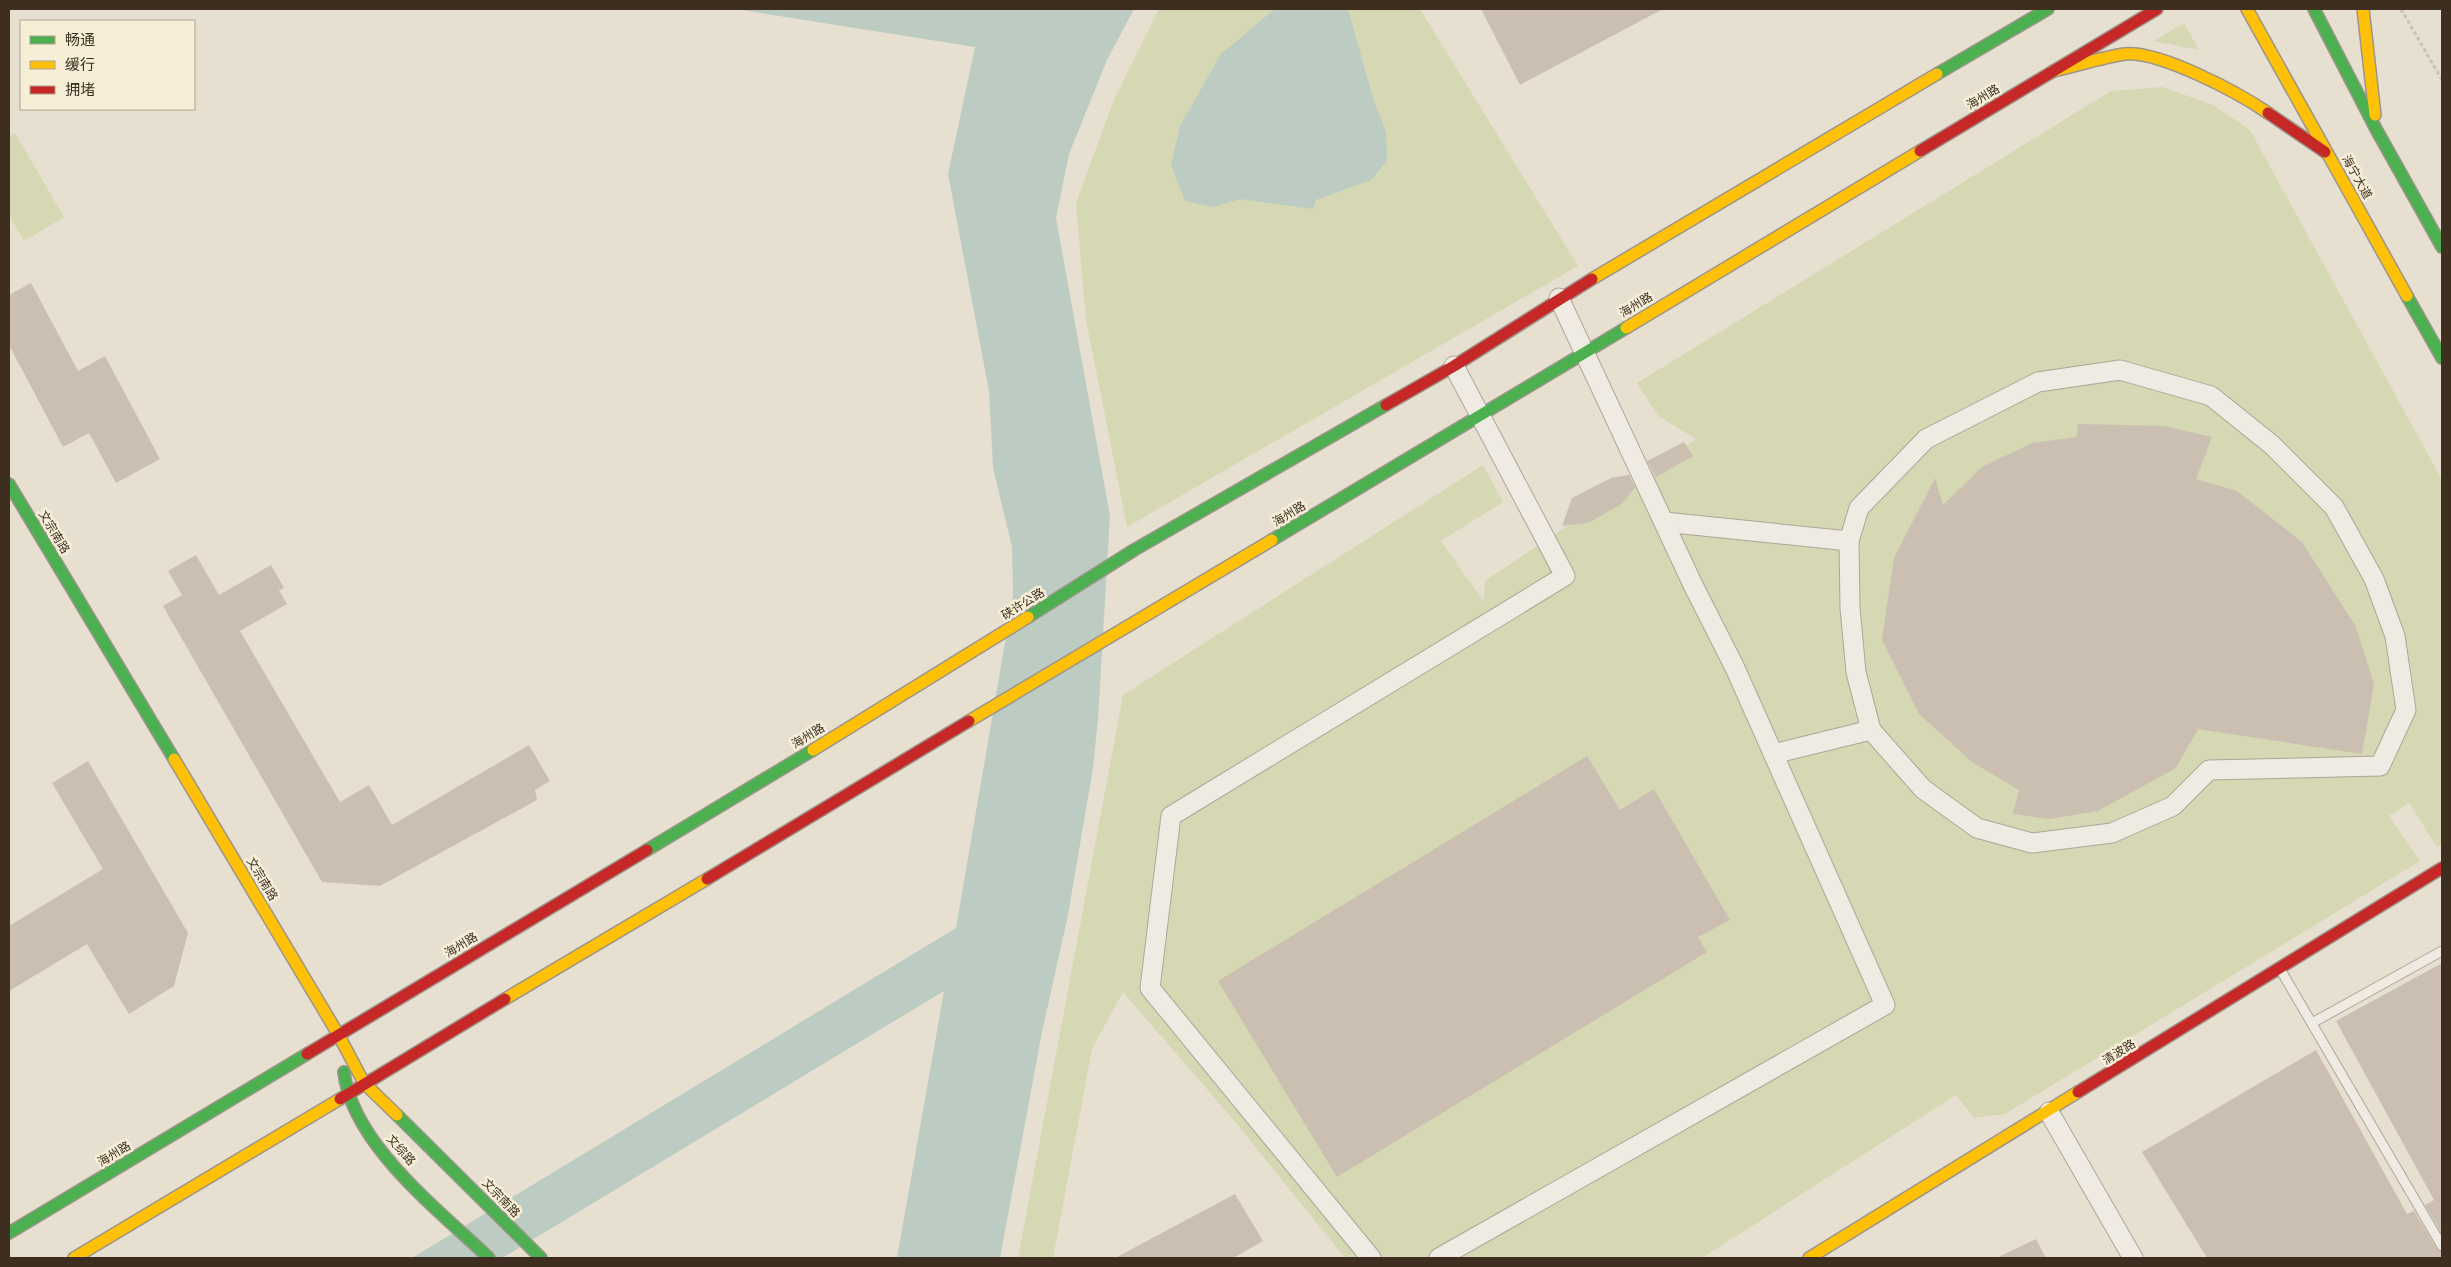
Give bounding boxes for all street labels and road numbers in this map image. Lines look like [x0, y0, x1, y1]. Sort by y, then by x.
street label: 海州路 [1963, 81, 2002, 112]
street label: 海宁大道 [2339, 152, 2376, 201]
street label: 海州路 [1616, 289, 1655, 320]
street label: 海州路 [1269, 498, 1308, 529]
street label: 文宗南路 [36, 507, 73, 556]
street label: 硖许公路 [998, 584, 1047, 623]
street label: 海州路 [788, 720, 827, 751]
street label: 文宗南路 [244, 854, 281, 903]
street label: 海州路 [441, 929, 480, 960]
street label: 清波路 [2099, 1036, 2138, 1067]
street label: 文综路 [384, 1131, 419, 1168]
street label: 海州路 [94, 1138, 133, 1169]
street label: 文宗南路 [479, 1175, 523, 1220]

